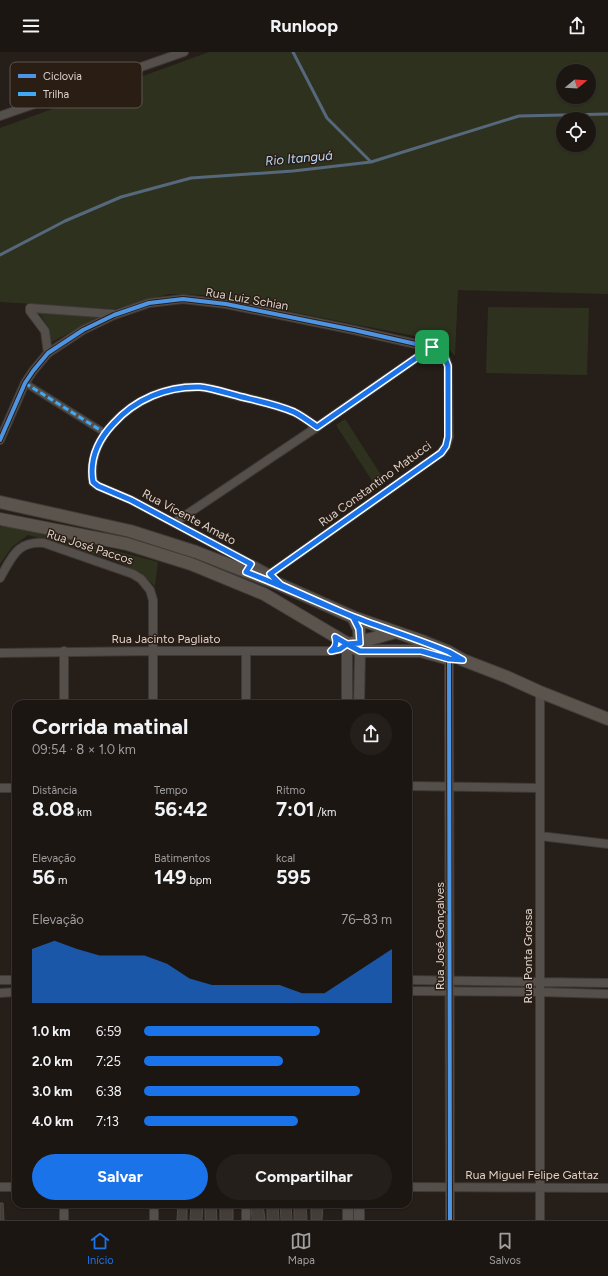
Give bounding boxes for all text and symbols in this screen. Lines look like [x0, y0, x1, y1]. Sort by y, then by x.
icon: menu [20, 15, 42, 37]
text: Runloop [270, 15, 338, 37]
icon: share [566, 15, 588, 37]
legend [10, 62, 142, 108]
north arrow [556, 64, 596, 104]
map controls [556, 64, 596, 152]
text: Ciclovia [43, 70, 82, 83]
text: Trilha [43, 88, 69, 101]
button: locate [556, 112, 596, 152]
water label: Rio Itanguá [265, 148, 334, 168]
street label: Rua Luiz Schian [204, 285, 290, 313]
pin [415, 330, 449, 364]
icon: arrive [421, 336, 443, 358]
street label: Rua Constantino Matucci [316, 438, 434, 530]
street label: Rua Vicente Amato [140, 486, 238, 548]
street label: Rua José Paccos [45, 526, 135, 568]
street label: Rua Jacinto Pagliato [112, 632, 221, 646]
text: Corrida matinal [32, 713, 188, 740]
button: share [350, 713, 392, 755]
text: 09:54 · 8 × 1.0 km [32, 742, 136, 757]
text: Distância [32, 784, 77, 797]
text: Tempo [154, 784, 188, 797]
text: Ritmo [276, 784, 305, 797]
text: 8.08 [32, 797, 74, 821]
text: 56:42 [154, 797, 207, 821]
text: 7:01 [276, 797, 315, 821]
text: km [74, 806, 92, 819]
text: /km [315, 806, 336, 819]
text: Elevação [32, 852, 76, 865]
text: Batimentos [154, 852, 210, 865]
text: kcal [276, 852, 295, 865]
text: 56 [32, 865, 55, 889]
text: 149 [154, 865, 187, 889]
text: 595 [276, 865, 311, 889]
text: m [55, 874, 67, 887]
text: bpm [187, 874, 212, 887]
street label: Rua José Gonçalves [433, 882, 447, 990]
street label: Rua Ponta Grossa [521, 909, 535, 1003]
text: Elevação [32, 912, 84, 927]
text: 76–83 m [341, 912, 392, 927]
text: 1.0 km [32, 1024, 71, 1039]
text: 6:59 [96, 1024, 121, 1039]
text: 2.0 km [32, 1054, 73, 1069]
text: 7:25 [96, 1054, 121, 1069]
text: 3.0 km [32, 1084, 72, 1099]
text: 6:38 [96, 1084, 122, 1099]
text: 4.0 km [32, 1114, 73, 1129]
text: 7:13 [96, 1114, 119, 1129]
button: Salvar [32, 1154, 208, 1200]
button: Compartilhar [216, 1154, 392, 1200]
street label: Rua Miguel Felipe Gattaz [465, 1168, 599, 1182]
tab: Início [87, 1230, 114, 1267]
tab: Mapa [288, 1230, 315, 1267]
tab: Salvos [489, 1230, 521, 1267]

